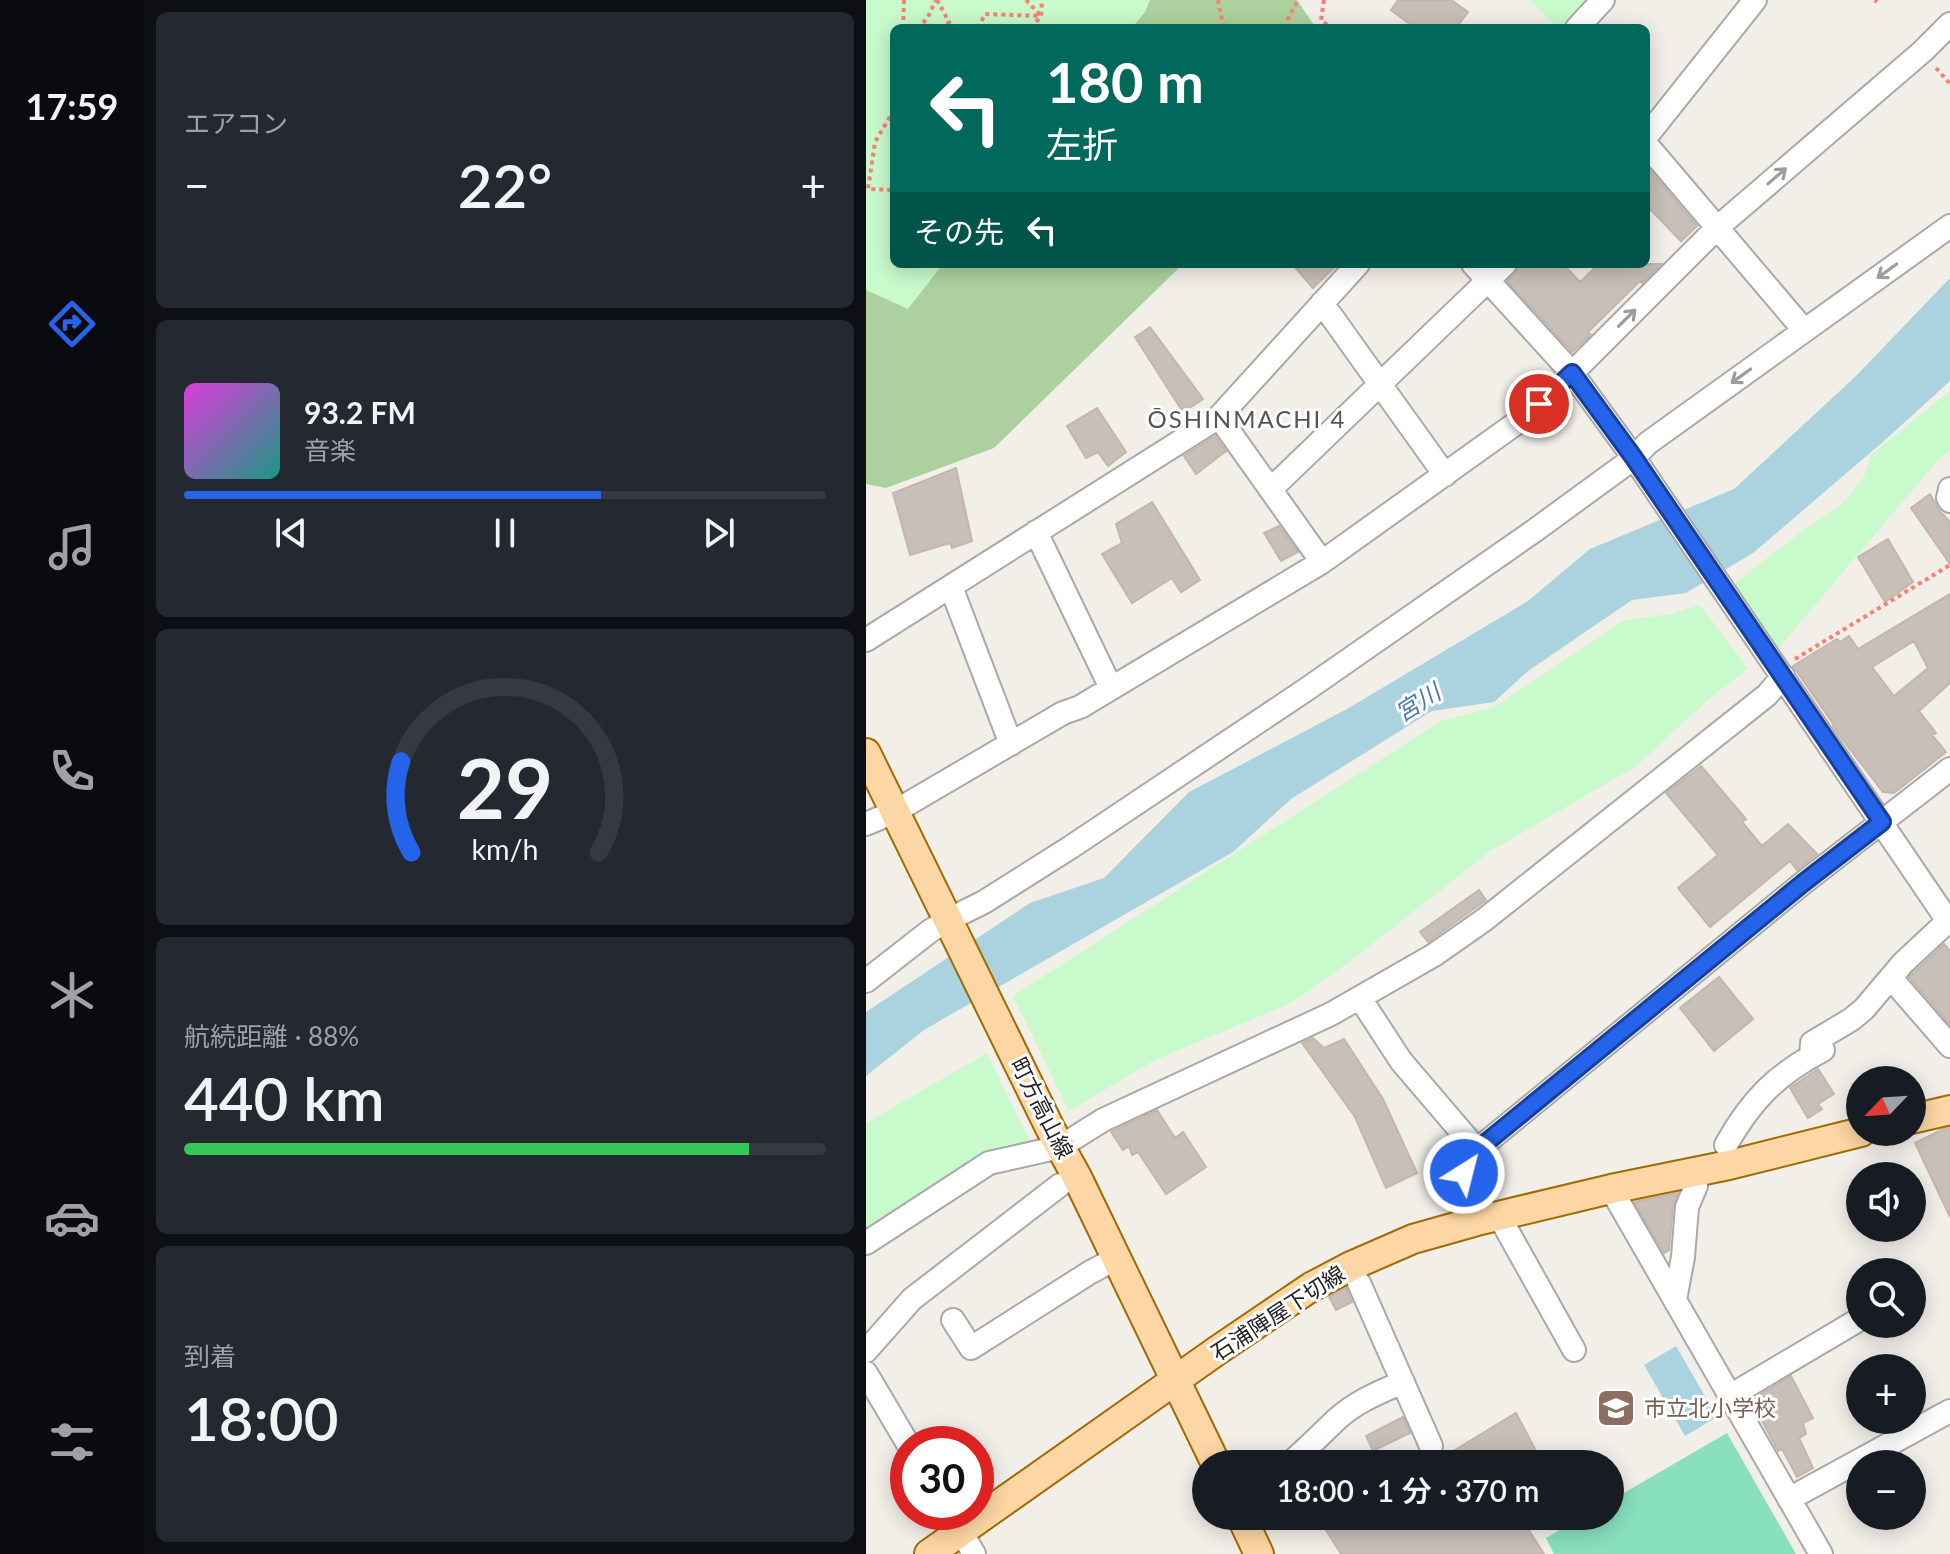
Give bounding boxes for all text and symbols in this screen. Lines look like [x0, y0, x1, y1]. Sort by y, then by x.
text: 180 m [1046, 48, 1204, 115]
icon: left [914, 56, 1018, 160]
text: 17:59 [26, 84, 118, 128]
text: エアコン [184, 107, 288, 139]
text: 左折 [1046, 122, 1118, 166]
text: 22° [458, 149, 552, 221]
text: − [184, 159, 210, 211]
text: + [800, 159, 826, 211]
one-way arrow [1766, 168, 1786, 186]
icon: left [1020, 208, 1064, 252]
text: その先 [914, 213, 1004, 249]
one-way arrow [1876, 263, 1898, 279]
icon: directions [44, 296, 100, 352]
one-way arrow [1617, 309, 1636, 328]
one-way arrow [1731, 367, 1752, 384]
pin [1505, 370, 1573, 438]
icon: arrive [1517, 382, 1561, 426]
text: 93.2 FM [304, 394, 416, 430]
district label: ŌSHINMACHI 4 [1148, 404, 1346, 433]
text: 音楽 [304, 434, 356, 466]
icon: previous [269, 511, 313, 555]
icon: pause [483, 511, 527, 555]
icon: next [697, 511, 741, 555]
icon: music [44, 519, 100, 575]
water label: 宮川 [1389, 675, 1448, 727]
text: 29 [457, 737, 553, 837]
icon: phone [44, 743, 100, 799]
text: km/h [472, 832, 538, 866]
icon: climate [44, 967, 100, 1023]
text: 航続距離 · 88% [184, 1020, 359, 1052]
street label: 町方高山線 [1005, 1053, 1079, 1163]
text: 440 km [184, 1062, 385, 1134]
north arrow [1846, 1066, 1926, 1146]
map controls [1846, 1066, 1926, 1530]
position arrow [1422, 1131, 1506, 1215]
button: sound [1846, 1162, 1926, 1242]
icon: car [44, 1190, 100, 1246]
button: search [1846, 1258, 1926, 1338]
street label: 石浦陣屋下切線 [1206, 1259, 1350, 1366]
text: 到着 [184, 1340, 236, 1372]
button: + [1846, 1354, 1926, 1434]
text: 18:00 [184, 1382, 338, 1454]
school or university icon: 市立北小学校 [1595, 1387, 1637, 1429]
place label: 市立北小学校 [1644, 1394, 1776, 1421]
icon: filters [44, 1414, 100, 1470]
speed limit sign: 30 [890, 1426, 994, 1530]
button: − [1846, 1450, 1926, 1530]
text: 18:00 · 1 分 · 370 m [1277, 1472, 1539, 1508]

